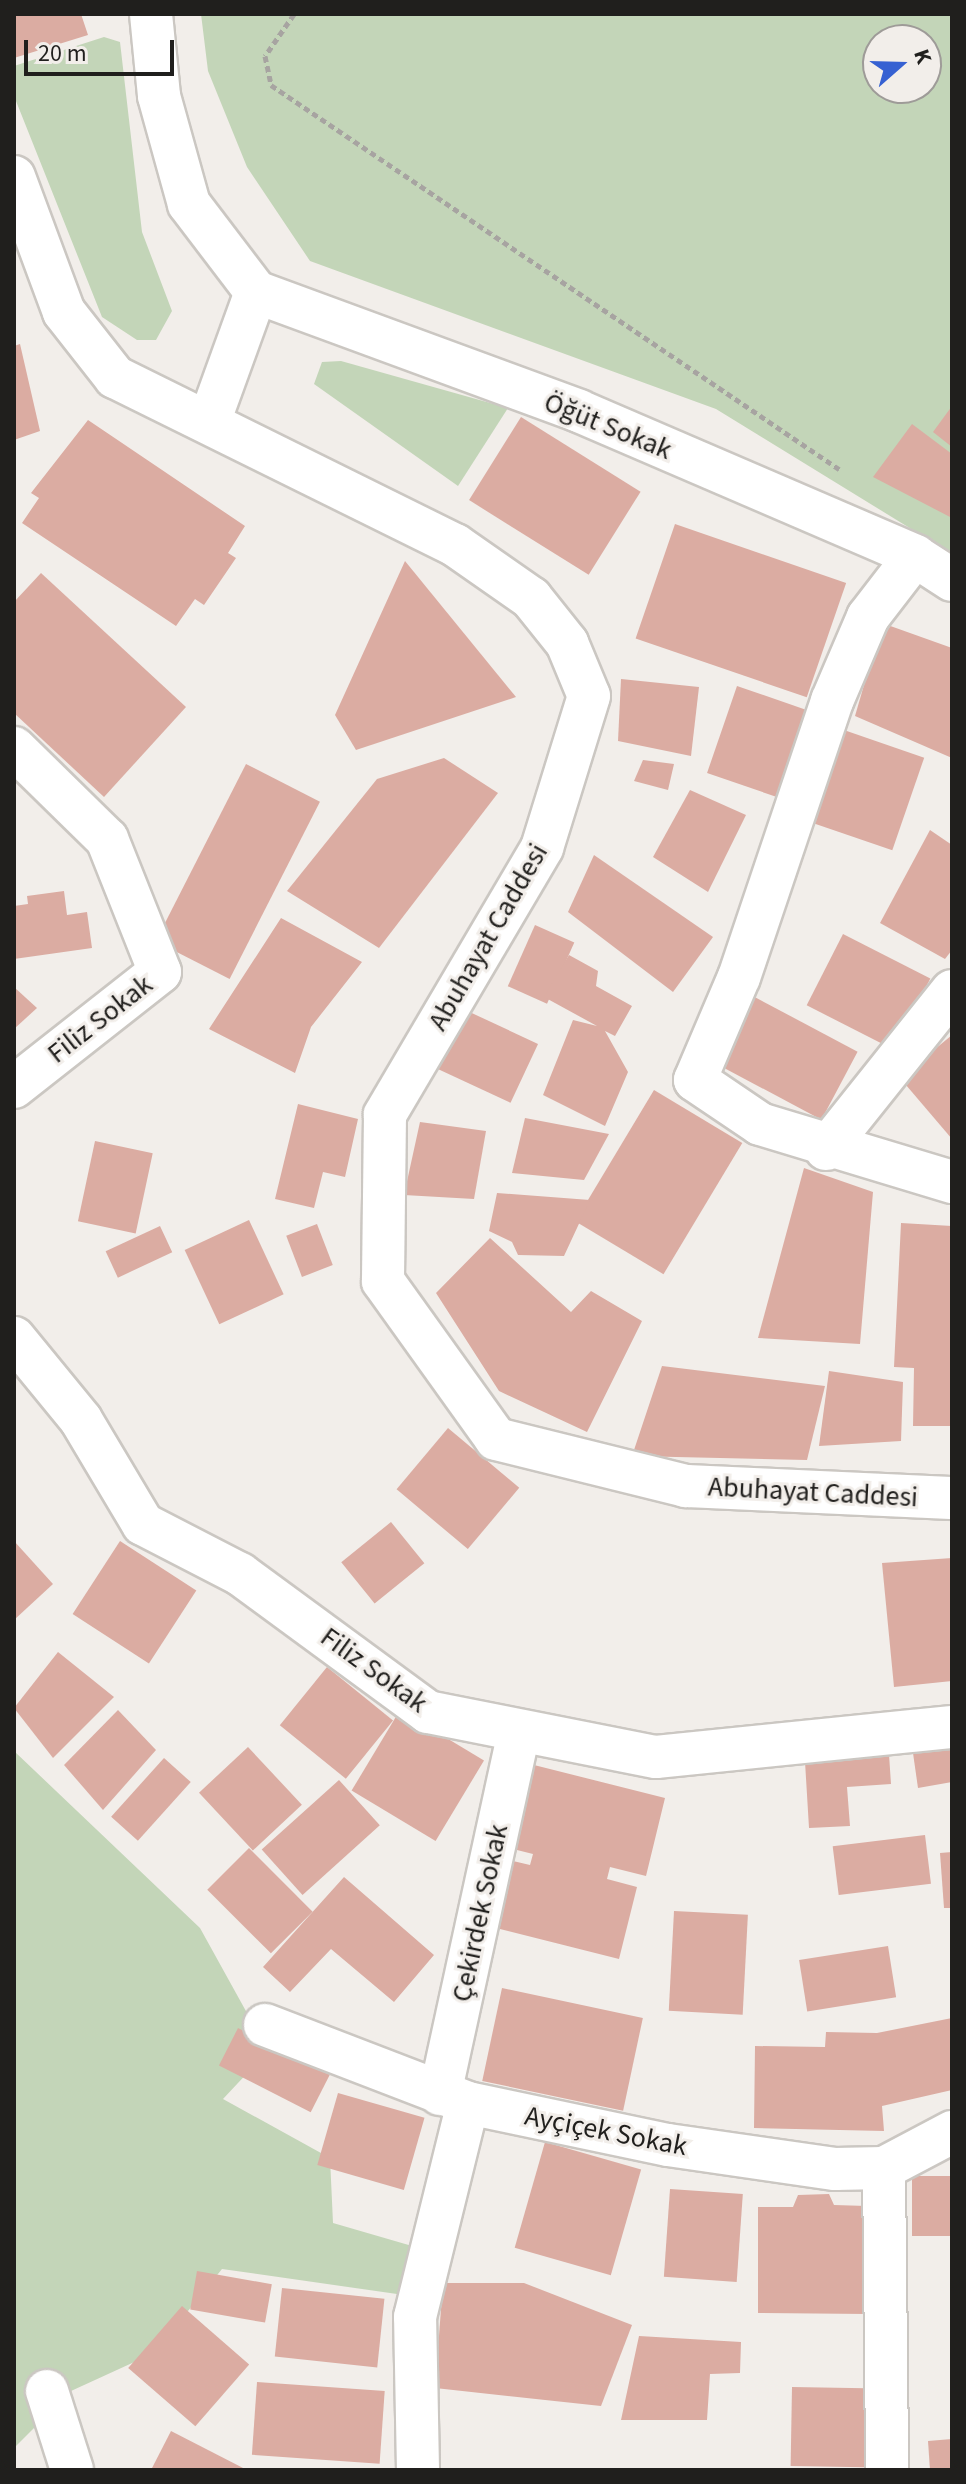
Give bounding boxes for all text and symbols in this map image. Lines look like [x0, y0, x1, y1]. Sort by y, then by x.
scale bar [28, 24, 178, 74]
north arrow [862, 24, 942, 104]
text: 20 m [38, 36, 87, 71]
text: K [905, 45, 940, 68]
street label: Öğüt Sokak [539, 385, 677, 467]
street label: Abuhayat Caddesi [421, 838, 555, 1036]
street label: Filiz Sokak [41, 968, 159, 1070]
street label: Abuhayat Caddesi [707, 1470, 919, 1514]
street label: Filiz Sokak [314, 1620, 434, 1720]
street label: Çekirdek Sokak [445, 1821, 515, 2005]
street label: Ayçiçek Sokak [522, 2099, 690, 2163]

